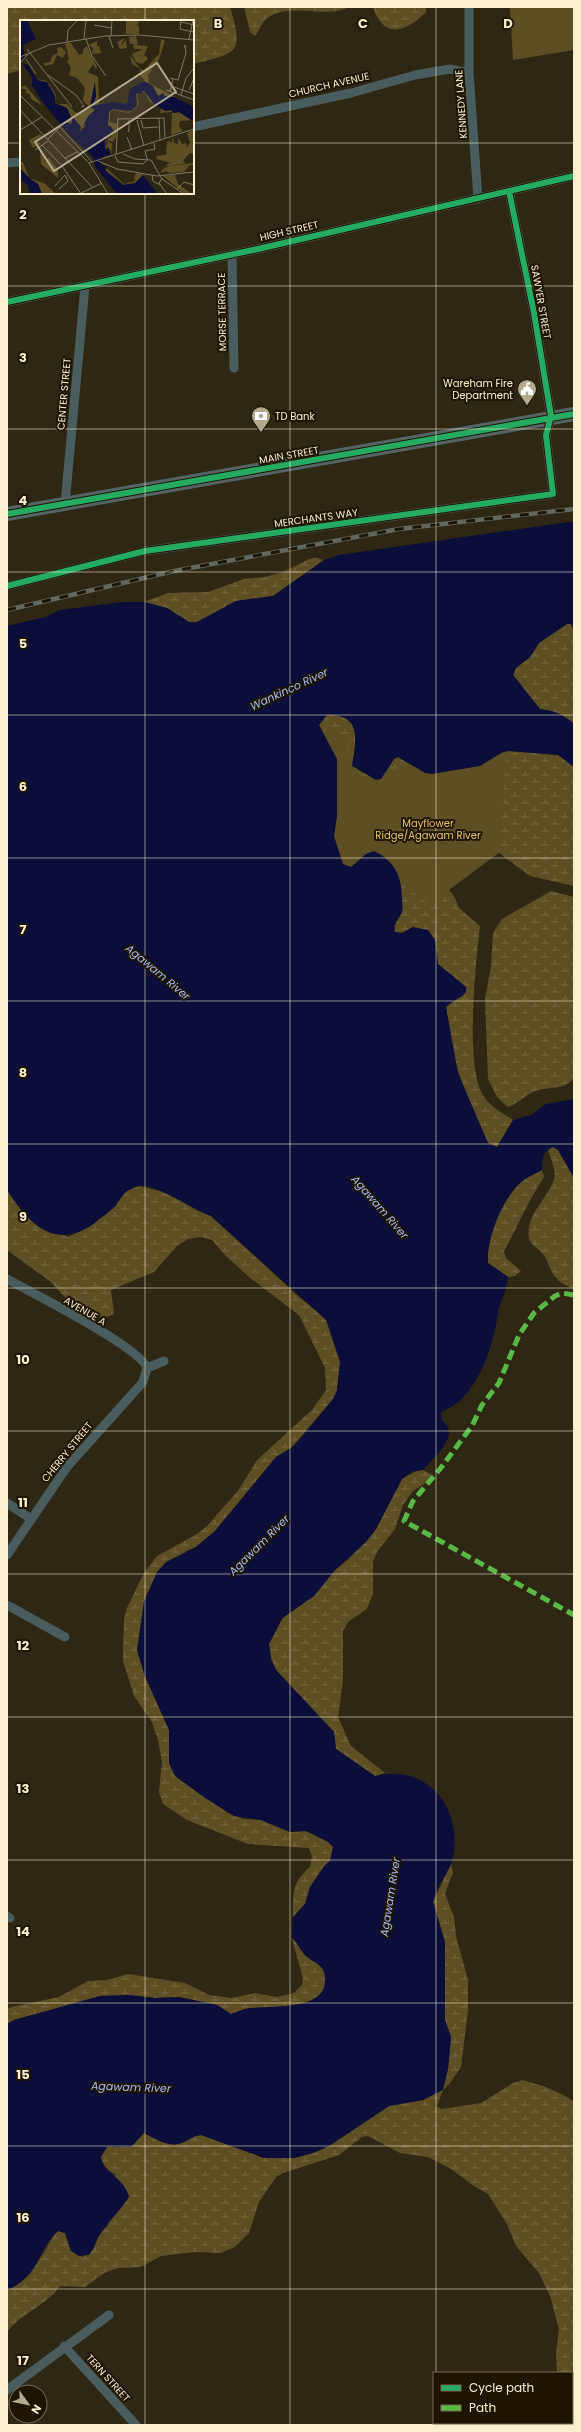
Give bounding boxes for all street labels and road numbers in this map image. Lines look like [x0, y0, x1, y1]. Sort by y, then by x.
street label: CHURCH AVENUE [287, 68, 371, 102]
street label: KENNEDY LANE [451, 69, 471, 139]
street label: HIGH STREET [258, 217, 320, 245]
street label: SAWYER STREET [527, 264, 555, 341]
street label: MORSE TERRACE [214, 273, 230, 351]
street label: CENTER STREET [53, 357, 75, 431]
street label: MAIN STREET [258, 442, 321, 468]
street label: MERCHANTS WAY [273, 505, 359, 531]
street label: AVENUE A [61, 1293, 109, 1329]
street label: CHERRY STREET [38, 1418, 96, 1485]
street label: TERN STREET [83, 2351, 134, 2406]

